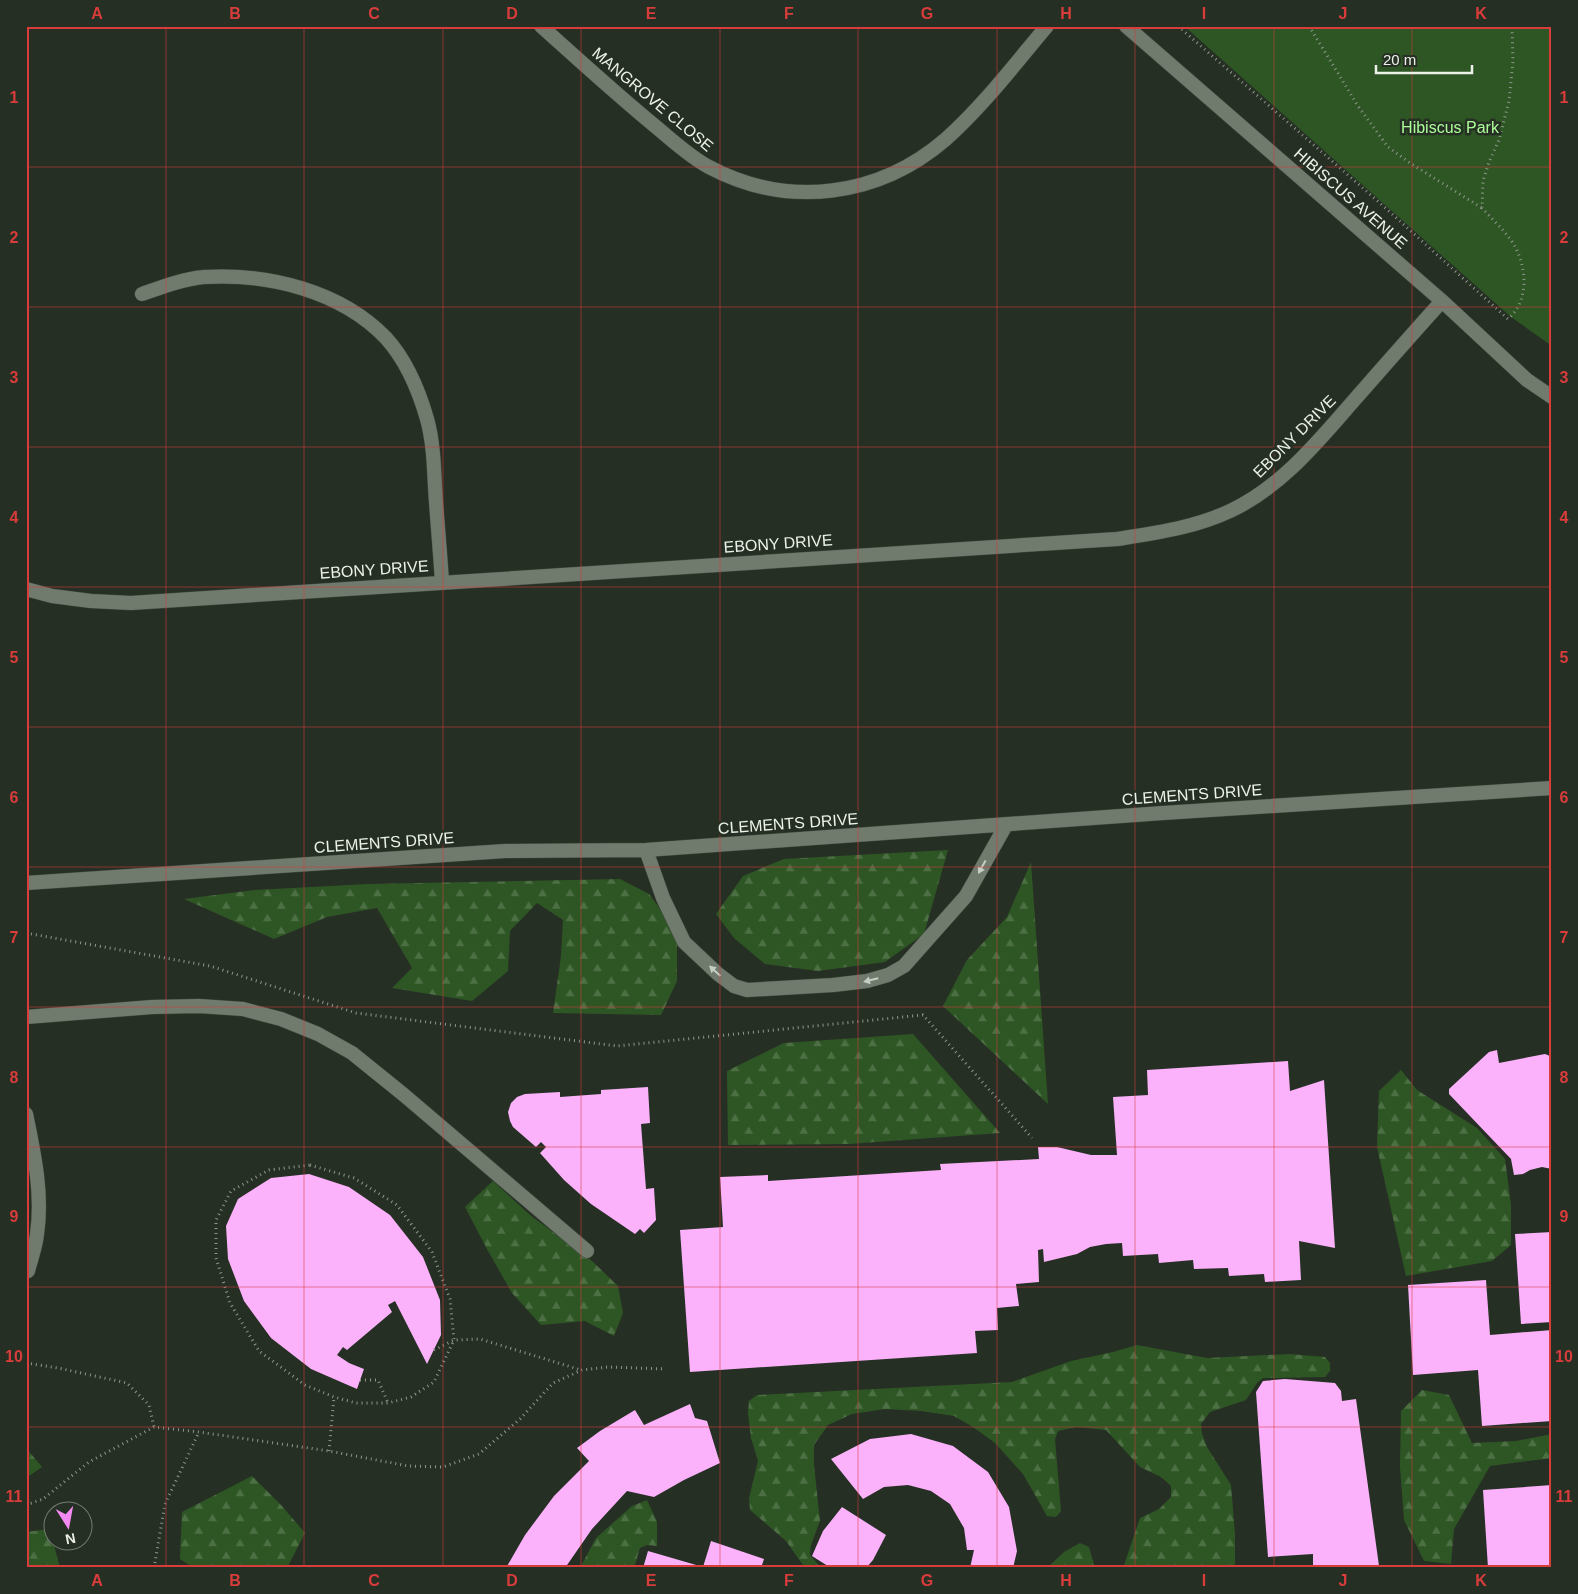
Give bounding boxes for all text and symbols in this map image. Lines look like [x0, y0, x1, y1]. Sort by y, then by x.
text: A [91, 5, 103, 22]
text: B [229, 5, 241, 22]
text: C [368, 5, 380, 22]
text: D [506, 5, 518, 22]
text: E [646, 5, 657, 22]
text: F [784, 5, 794, 22]
text: G [921, 5, 933, 22]
text: H [1060, 5, 1072, 22]
text: I [1202, 5, 1206, 22]
text: J [1339, 5, 1347, 22]
text: K [1475, 5, 1487, 22]
scale bar [1376, 42, 1472, 74]
street label: MANGROVE CLOSE [589, 44, 716, 155]
text: 20 m [1383, 51, 1416, 68]
text: 1 [10, 89, 19, 106]
text: 1 [1560, 89, 1569, 106]
park label: Hibiscus Park [1401, 119, 1500, 136]
street label: HIBISCUS AVENUE [1291, 145, 1410, 252]
text: 2 [10, 229, 19, 246]
text: 2 [1560, 229, 1569, 246]
text: 3 [10, 369, 19, 386]
text: 3 [1560, 369, 1569, 386]
street label: EBONY DRIVE [1250, 392, 1339, 481]
text: 4 [10, 509, 19, 526]
text: 4 [1560, 509, 1569, 526]
street label: EBONY DRIVE [723, 531, 833, 556]
street label: EBONY DRIVE [319, 557, 429, 582]
text: 5 [10, 649, 19, 666]
text: 5 [1560, 649, 1569, 666]
street label: CLEMENTS DRIVE [1121, 781, 1263, 808]
text: 6 [10, 789, 19, 806]
text: 6 [1560, 789, 1569, 806]
street label: CLEMENTS DRIVE [717, 810, 859, 837]
street label: CLEMENTS DRIVE [313, 829, 455, 856]
one-way arrow [978, 860, 986, 875]
text: 7 [10, 929, 19, 946]
text: 7 [1560, 929, 1569, 946]
one-way arrow [710, 965, 722, 977]
one-way arrow [863, 976, 879, 984]
text: 8 [10, 1069, 19, 1086]
text: 8 [1560, 1069, 1569, 1086]
text: 9 [10, 1208, 19, 1225]
text: 9 [1560, 1208, 1569, 1225]
text: 10 [5, 1348, 23, 1365]
text: 10 [1555, 1348, 1573, 1365]
text: 11 [6, 1488, 23, 1505]
text: 11 [1556, 1488, 1573, 1505]
north arrow [42, 1502, 92, 1552]
text: N [64, 1530, 77, 1548]
text: A [91, 1572, 103, 1589]
text: B [229, 1572, 241, 1589]
text: C [368, 1572, 380, 1589]
text: D [506, 1572, 518, 1589]
text: E [646, 1572, 657, 1589]
text: F [784, 1572, 794, 1589]
text: G [921, 1572, 933, 1589]
text: H [1060, 1572, 1072, 1589]
text: I [1202, 1572, 1206, 1589]
text: J [1339, 1572, 1347, 1589]
text: K [1475, 1572, 1487, 1589]

